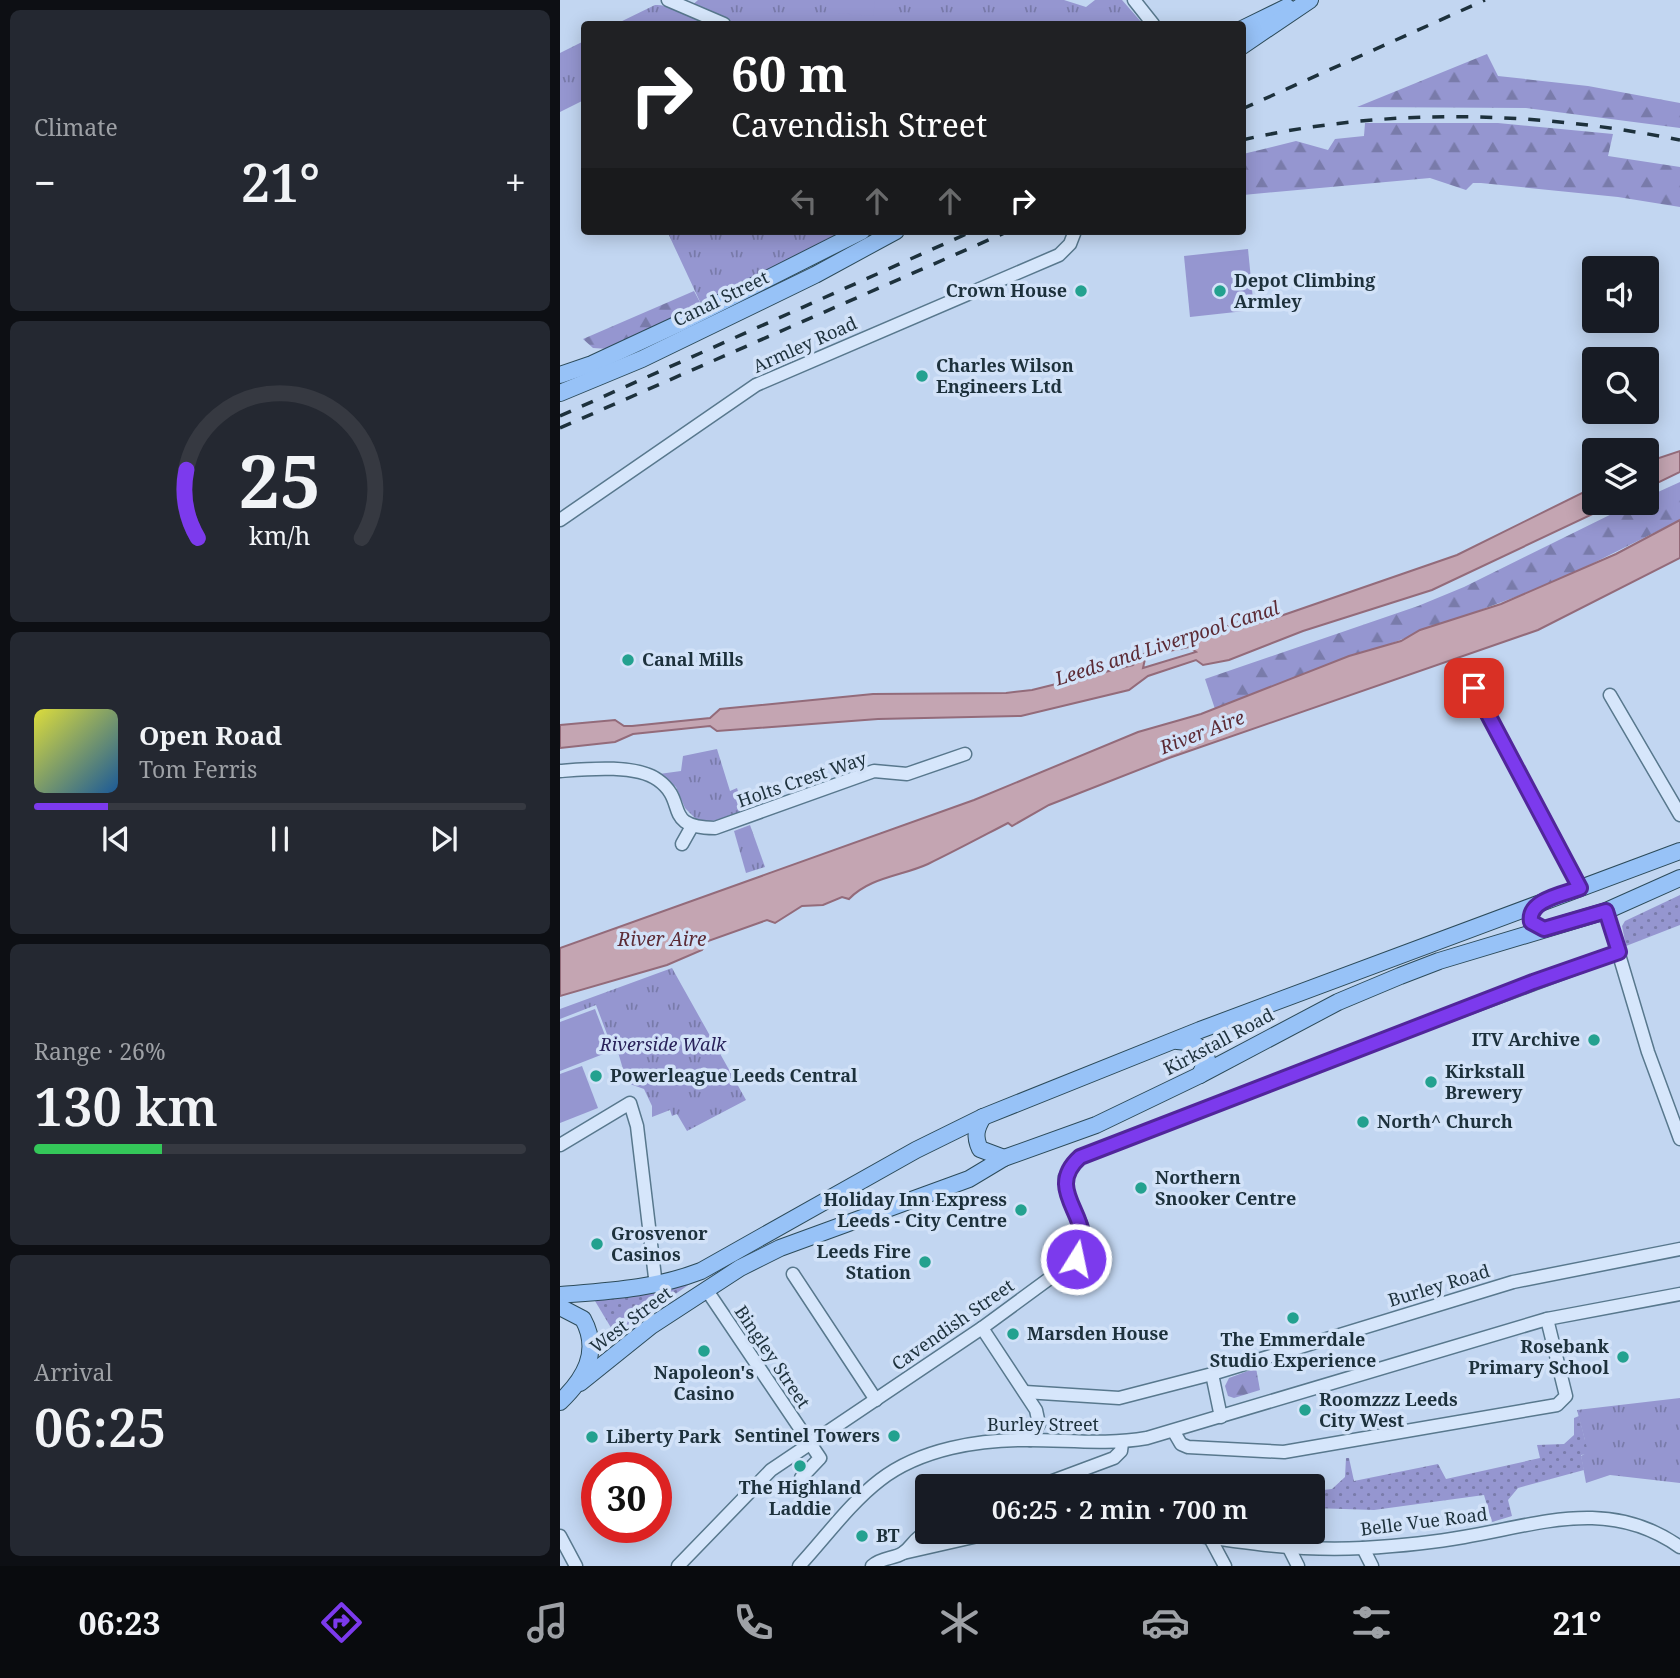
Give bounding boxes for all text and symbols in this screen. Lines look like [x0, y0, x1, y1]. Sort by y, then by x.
text: 60 m [731, 40, 847, 106]
icon: right [616, 49, 707, 140]
text: Cavendish Street [731, 103, 987, 146]
text: Climate [34, 111, 118, 143]
text: 21° [241, 146, 320, 217]
text: − [34, 156, 56, 208]
text: + [505, 156, 526, 208]
icon: left [785, 182, 823, 220]
icon: ahead [858, 182, 896, 220]
icon: ahead [931, 182, 969, 220]
icon: right [1004, 182, 1042, 220]
map controls [1582, 256, 1659, 515]
button: sound [1582, 256, 1659, 333]
street label: Canal Street [669, 265, 772, 332]
place label: Depot Climbing Armley [1234, 268, 1376, 313]
place label: Crown House [946, 278, 1067, 302]
marker: Crown House [1073, 283, 1089, 299]
marker: Depot Climbing Armley [1212, 283, 1228, 299]
street label: Armley Road [749, 310, 860, 378]
button: search [1582, 347, 1659, 424]
place label: Charles Wilson Engineers Ltd [936, 353, 1074, 398]
marker: Charles Wilson Engineers Ltd [914, 368, 930, 384]
text: 25 [239, 430, 321, 529]
button: layers [1582, 438, 1659, 515]
text: km/h [249, 518, 311, 552]
water label: Leeds and Liverpool Canal [1051, 594, 1283, 692]
place label: Canal Mills [642, 647, 744, 671]
marker: Canal Mills [620, 652, 636, 668]
pin [1444, 658, 1504, 718]
icon: arrive [1455, 669, 1493, 707]
water label: River Aire [1155, 704, 1248, 760]
text: Open Road [139, 717, 282, 753]
street label: Holts Crest Way [734, 745, 870, 812]
text: Tom Ferris [139, 753, 257, 785]
icon: previous [97, 820, 135, 858]
icon: pause [261, 820, 299, 858]
icon: next [425, 820, 463, 858]
water label: River Aire [617, 926, 706, 952]
street label: Kirkstall Road [1159, 1002, 1278, 1080]
place label: ITV Archive [1472, 1027, 1580, 1051]
park label: Riverside Walk [599, 1032, 727, 1056]
marker: ITV Archive [1586, 1032, 1602, 1048]
text: Range · 26% [34, 1035, 166, 1067]
place label: Kirkstall Brewery [1445, 1059, 1526, 1104]
place label: Powerleague Leeds Central [610, 1063, 858, 1087]
marker: Powerleague Leeds Central [588, 1068, 604, 1084]
text: 130 km [34, 1070, 218, 1141]
marker: Kirkstall Brewery [1423, 1074, 1439, 1090]
place label: North^ Church [1377, 1109, 1513, 1133]
marker: North^ Church [1355, 1114, 1371, 1130]
place label: Northern Snooker Centre [1155, 1165, 1296, 1210]
marker: Northern Snooker Centre [1133, 1180, 1149, 1196]
place label: Holiday Inn Express Leeds - City Centre [823, 1187, 1007, 1232]
marker: Holiday Inn Express Leeds - City Centre [1013, 1202, 1029, 1218]
place label: Grosvenor Casinos [611, 1221, 708, 1266]
position arrow [1039, 1222, 1113, 1296]
marker: Grosvenor Casinos [589, 1236, 605, 1252]
place label: Leeds Fire Station [816, 1239, 911, 1284]
marker: Leeds Fire Station [917, 1254, 933, 1270]
street label: Burley Road [1385, 1258, 1492, 1312]
street label: Cavendish Street [887, 1273, 1018, 1375]
street label: West Street [585, 1281, 676, 1358]
street label: Bingley Street [730, 1300, 816, 1413]
marker: The Emmerdale Studio Experience [1285, 1310, 1301, 1326]
place label: Marsden House [1027, 1321, 1168, 1345]
marker: Marsden House [1005, 1326, 1021, 1342]
place label: The Emmerdale Studio Experience [1210, 1327, 1376, 1372]
place label: Rosebank Primary School [1468, 1334, 1610, 1379]
marker: Napoleon's Casino [696, 1343, 712, 1359]
marker: Rosebank Primary School [1615, 1349, 1631, 1365]
text: Arrival [34, 1356, 113, 1388]
place label: Napoleon's Casino [654, 1360, 755, 1405]
place label: Roomzzz Leeds City West [1319, 1387, 1458, 1432]
text: 06:25 [34, 1391, 167, 1462]
marker: Roomzzz Leeds City West [1297, 1402, 1313, 1418]
street label: Burley Street [987, 1412, 1099, 1436]
place label: Sentinel Towers [734, 1423, 880, 1447]
place label: Liberty Park [606, 1424, 722, 1448]
marker: Sentinel Towers [886, 1428, 902, 1444]
marker: Liberty Park [584, 1429, 600, 1445]
speed limit sign: 30 [581, 1452, 672, 1543]
marker: The Highland Laddie [792, 1458, 808, 1474]
place label: The Highland Laddie [739, 1475, 862, 1520]
text: 06:25 · 2 min · 700 m [992, 1491, 1248, 1527]
street label: Belle Vue Road [1359, 1501, 1489, 1541]
place label: BT [876, 1523, 900, 1547]
marker: BT [854, 1528, 870, 1544]
icon: directions [317, 1598, 366, 1647]
icon: music [523, 1598, 572, 1647]
icon: phone [729, 1598, 778, 1647]
icon: climate [935, 1598, 984, 1647]
icon: car [1141, 1598, 1190, 1647]
icon: filters [1347, 1598, 1396, 1647]
text: 06:23 [78, 1601, 160, 1644]
text: 21° [1553, 1601, 1601, 1644]

